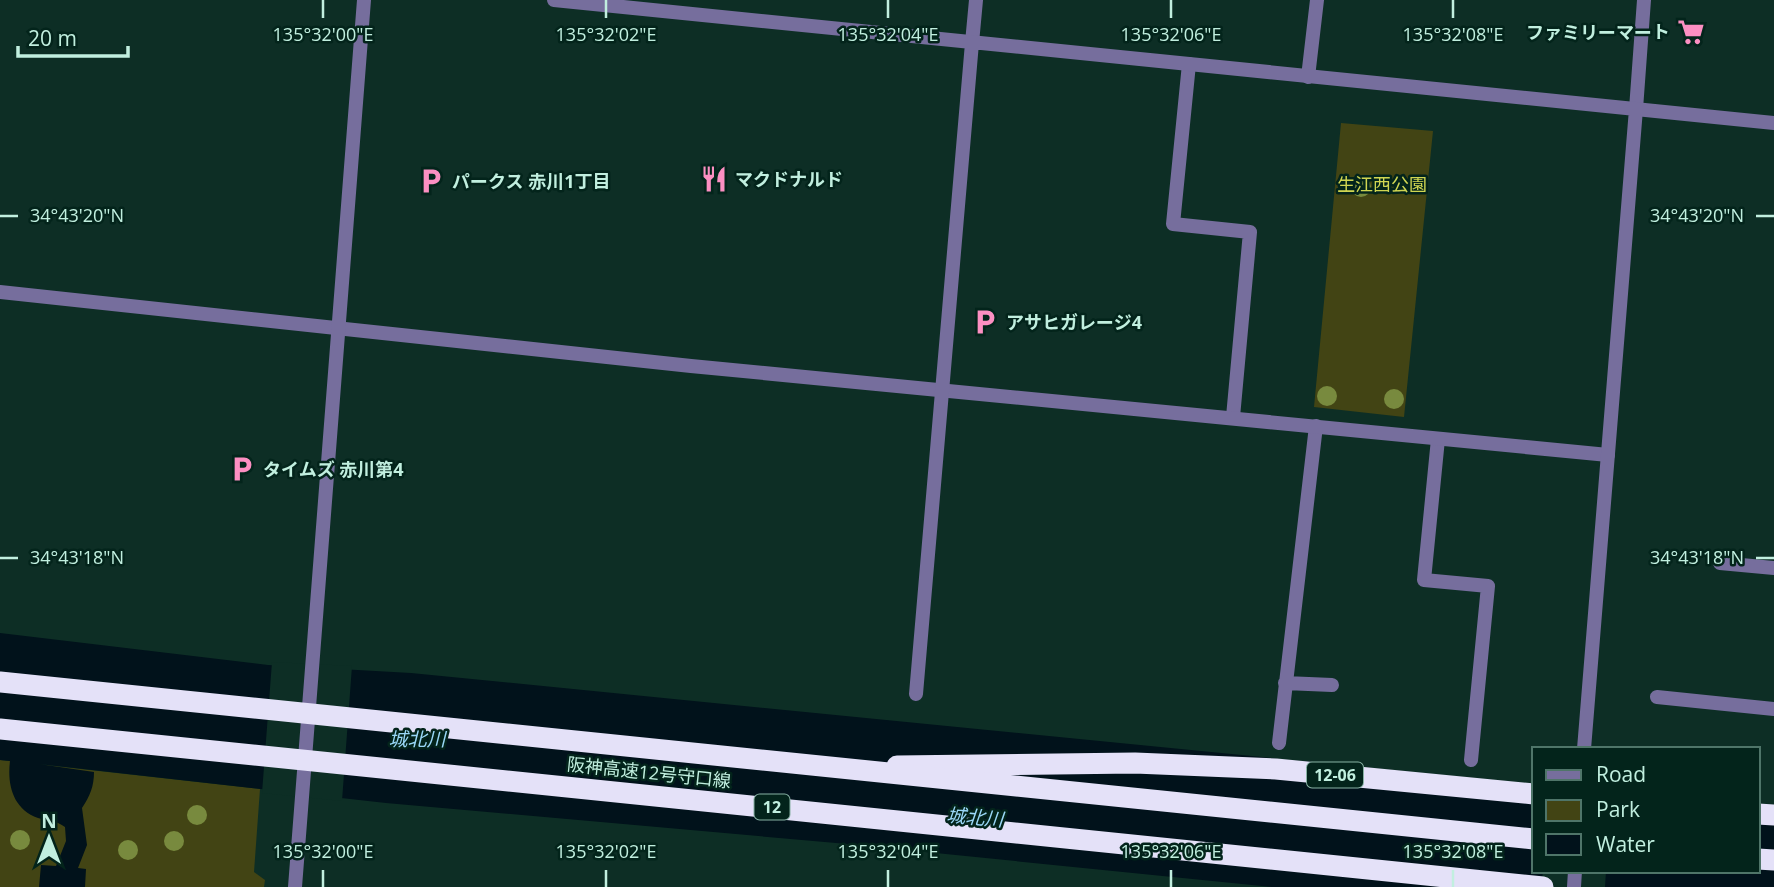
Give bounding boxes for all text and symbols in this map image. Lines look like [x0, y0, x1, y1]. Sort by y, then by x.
scale bar [18, 14, 128, 58]
supermarket icon: ファミリーマート [1676, 17, 1706, 47]
place label: ファミリーマート [1526, 20, 1670, 44]
text: 135°32'00"E [273, 22, 373, 46]
text: 135°32'02"E [556, 22, 656, 46]
text: 135°32'04"E [838, 22, 938, 46]
text: 135°32'06"E [1121, 22, 1221, 46]
text: 135°32'08"E [1403, 22, 1503, 46]
text: 20 m [28, 24, 77, 52]
restaurant icon: マクドナルド [699, 164, 729, 194]
parking icon: パークス 赤川1丁目 [416, 166, 446, 196]
place label: マクドナルド [735, 167, 843, 191]
place label: パークス 赤川1丁目 [452, 169, 610, 193]
park label: 生江西公園 [1337, 172, 1427, 196]
text: 34°43'20"N [30, 203, 124, 227]
text: 34°43'20"N [1650, 203, 1744, 227]
parking icon: アサヒガレージ4 [970, 307, 1000, 337]
place label: アサヒガレージ4 [1006, 310, 1142, 334]
parking icon: タイムズ 赤川第4 [227, 454, 257, 484]
place label: タイムズ 赤川第4 [263, 457, 404, 481]
text: 34°43'18"N [30, 545, 124, 569]
text: 34°43'18"N [1650, 545, 1744, 569]
water label: 城北川 [388, 726, 447, 752]
legend [1532, 747, 1760, 873]
street label: 阪神高速12号守口線 [566, 751, 732, 793]
text: Road [1596, 760, 1646, 788]
road number: 12-06 [1307, 762, 1363, 788]
road number: 12 [754, 794, 790, 820]
text: Park [1596, 795, 1640, 823]
water label: 城北川 [945, 802, 1007, 833]
north arrow [14, 803, 84, 873]
text: N [41, 808, 57, 834]
text: Water [1596, 830, 1655, 858]
text: 135°32'00"E [273, 839, 373, 863]
text: 135°32'02"E [556, 839, 656, 863]
text: 135°32'04"E [838, 839, 938, 863]
text: 135°32'06"E [1121, 839, 1221, 863]
text: 135°32'08"E [1403, 839, 1503, 863]

